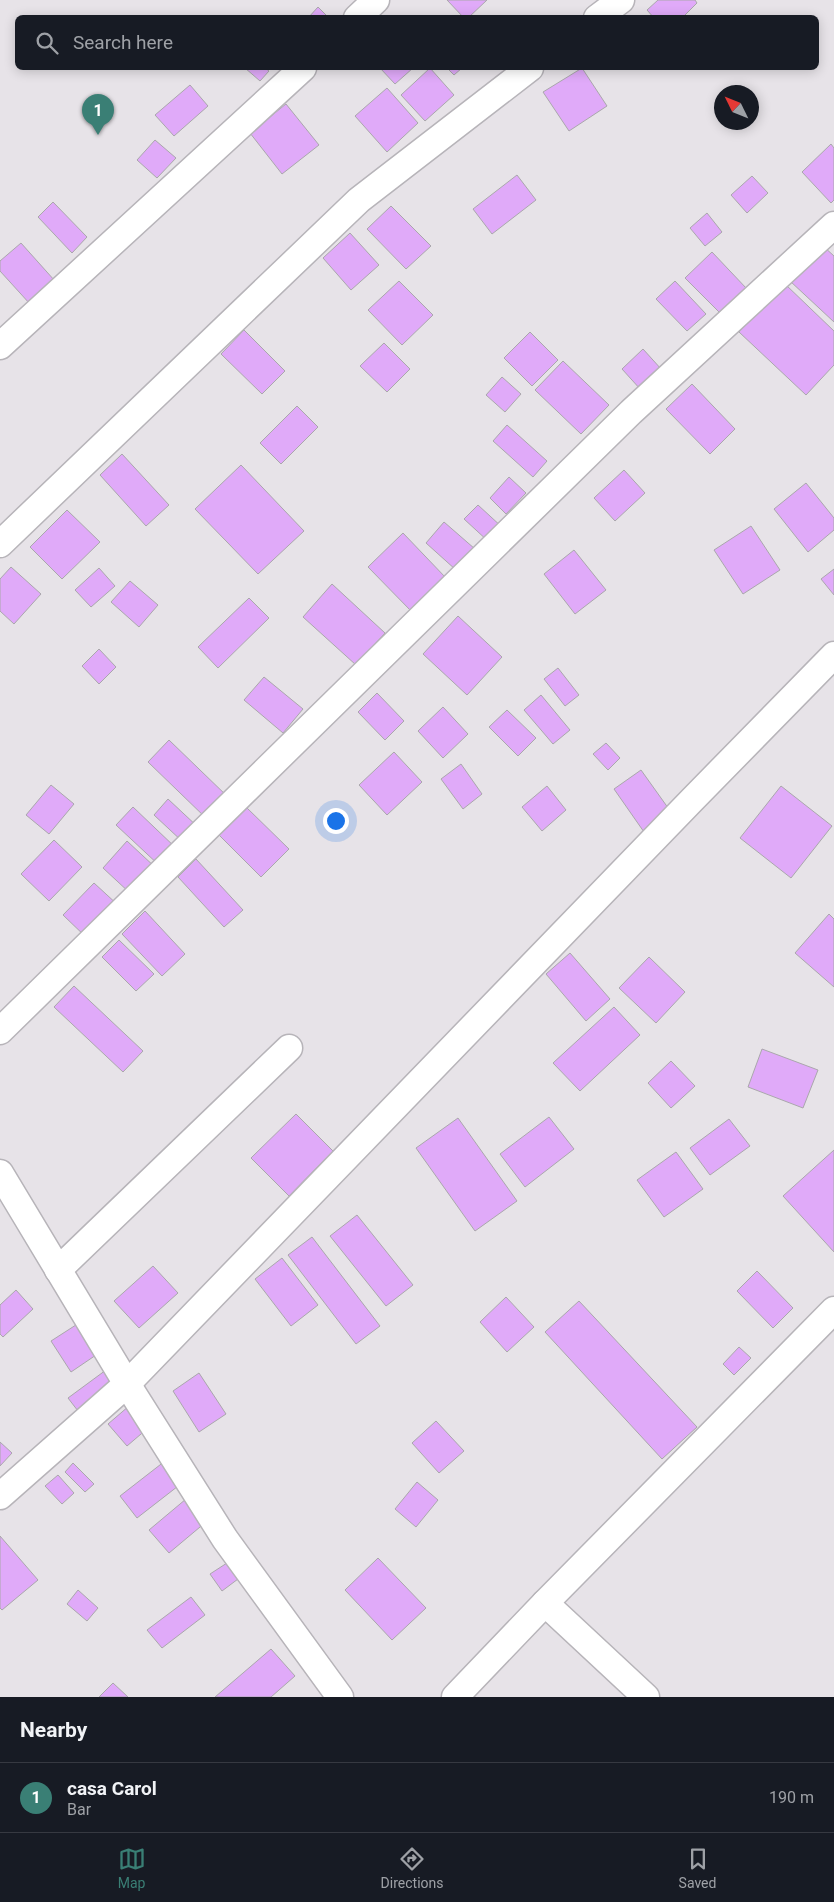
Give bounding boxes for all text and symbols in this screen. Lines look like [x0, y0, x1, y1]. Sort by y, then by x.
search box [15, 15, 819, 70]
icon: search [33, 29, 61, 57]
text: Search here [73, 31, 173, 54]
north arrow [714, 85, 759, 130]
pin: 1 [82, 94, 114, 135]
your location [323, 808, 349, 834]
text: Nearby [20, 1718, 87, 1742]
text: casa Carol [67, 1777, 157, 1800]
text: 1 [31, 1788, 41, 1807]
text: 190 m [769, 1788, 814, 1807]
text: Bar [67, 1800, 91, 1819]
tab: Map [118, 1845, 146, 1891]
tab: Directions [381, 1845, 444, 1891]
tab: Saved [679, 1845, 716, 1891]

